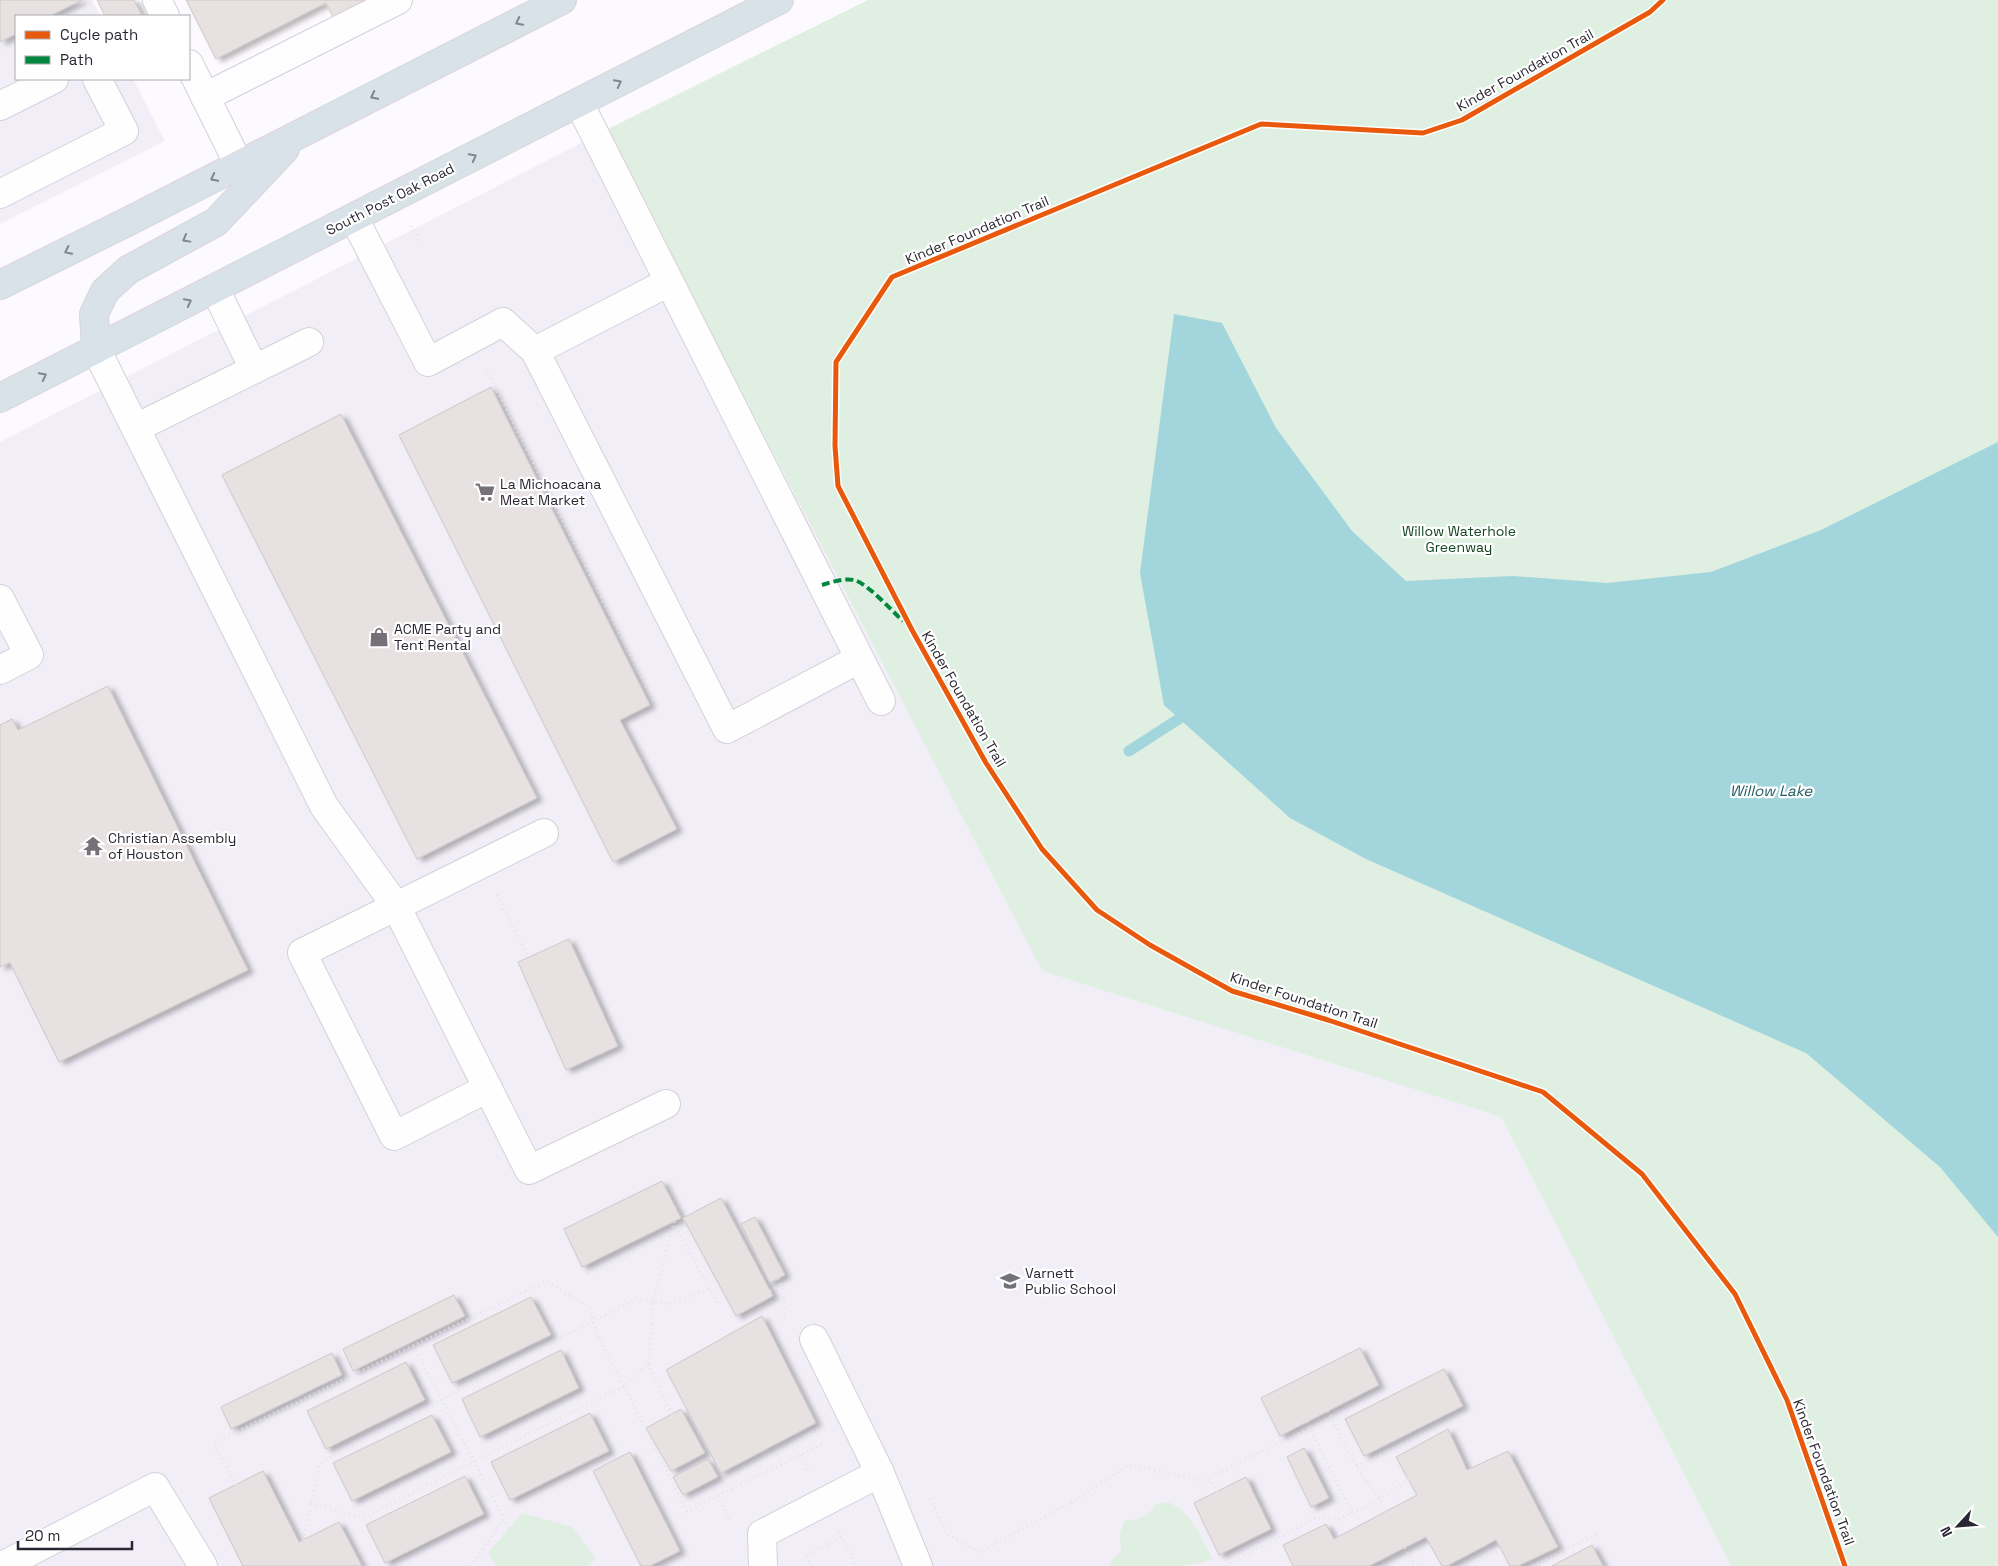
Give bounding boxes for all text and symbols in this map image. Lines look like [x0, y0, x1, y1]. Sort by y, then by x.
legend [15, 15, 190, 80]
one-way arrow [515, 16, 524, 26]
text: Cycle path [60, 25, 138, 44]
street label: Kinder Foundation Trail [1453, 25, 1597, 115]
text: Path [60, 50, 93, 69]
one-way arrow [613, 79, 622, 89]
one-way arrow [370, 90, 379, 100]
one-way arrow [468, 153, 477, 163]
street label: South Post Oak Road [323, 159, 457, 239]
one-way arrow [210, 172, 219, 182]
street label: Kinder Foundation Trail [903, 192, 1051, 268]
one-way arrow [182, 233, 191, 243]
one-way arrow [65, 245, 74, 255]
one-way arrow [183, 298, 192, 308]
one-way arrow [38, 372, 47, 382]
place label: La Michoacana Meat Market [500, 475, 601, 509]
supermarket icon: La Michoacana Meat Market [474, 481, 496, 503]
park label: Willow Waterhole Greenway [1402, 522, 1516, 556]
place label: ACME Party and Tent Rental [394, 620, 501, 654]
shop icon: ACME Party and Tent Rental [368, 626, 390, 648]
street label: Kinder Foundation Trail [918, 628, 1010, 770]
water label: Willow Lake [1730, 781, 1813, 800]
place label: Christian Assembly of Houston [108, 829, 236, 863]
temple icon: Christian Assembly of Houston [82, 835, 104, 857]
street label: Kinder Foundation Trail [1228, 968, 1380, 1032]
place label: Varnett Public School [1025, 1264, 1116, 1298]
school or university icon: Varnett Public School [999, 1270, 1021, 1292]
street label: Kinder Foundation Trail [1789, 1397, 1859, 1547]
north arrow [1933, 1501, 1983, 1551]
scale bar [18, 1518, 131, 1550]
text: N [1936, 1524, 1956, 1540]
text: 20 m [25, 1526, 60, 1545]

